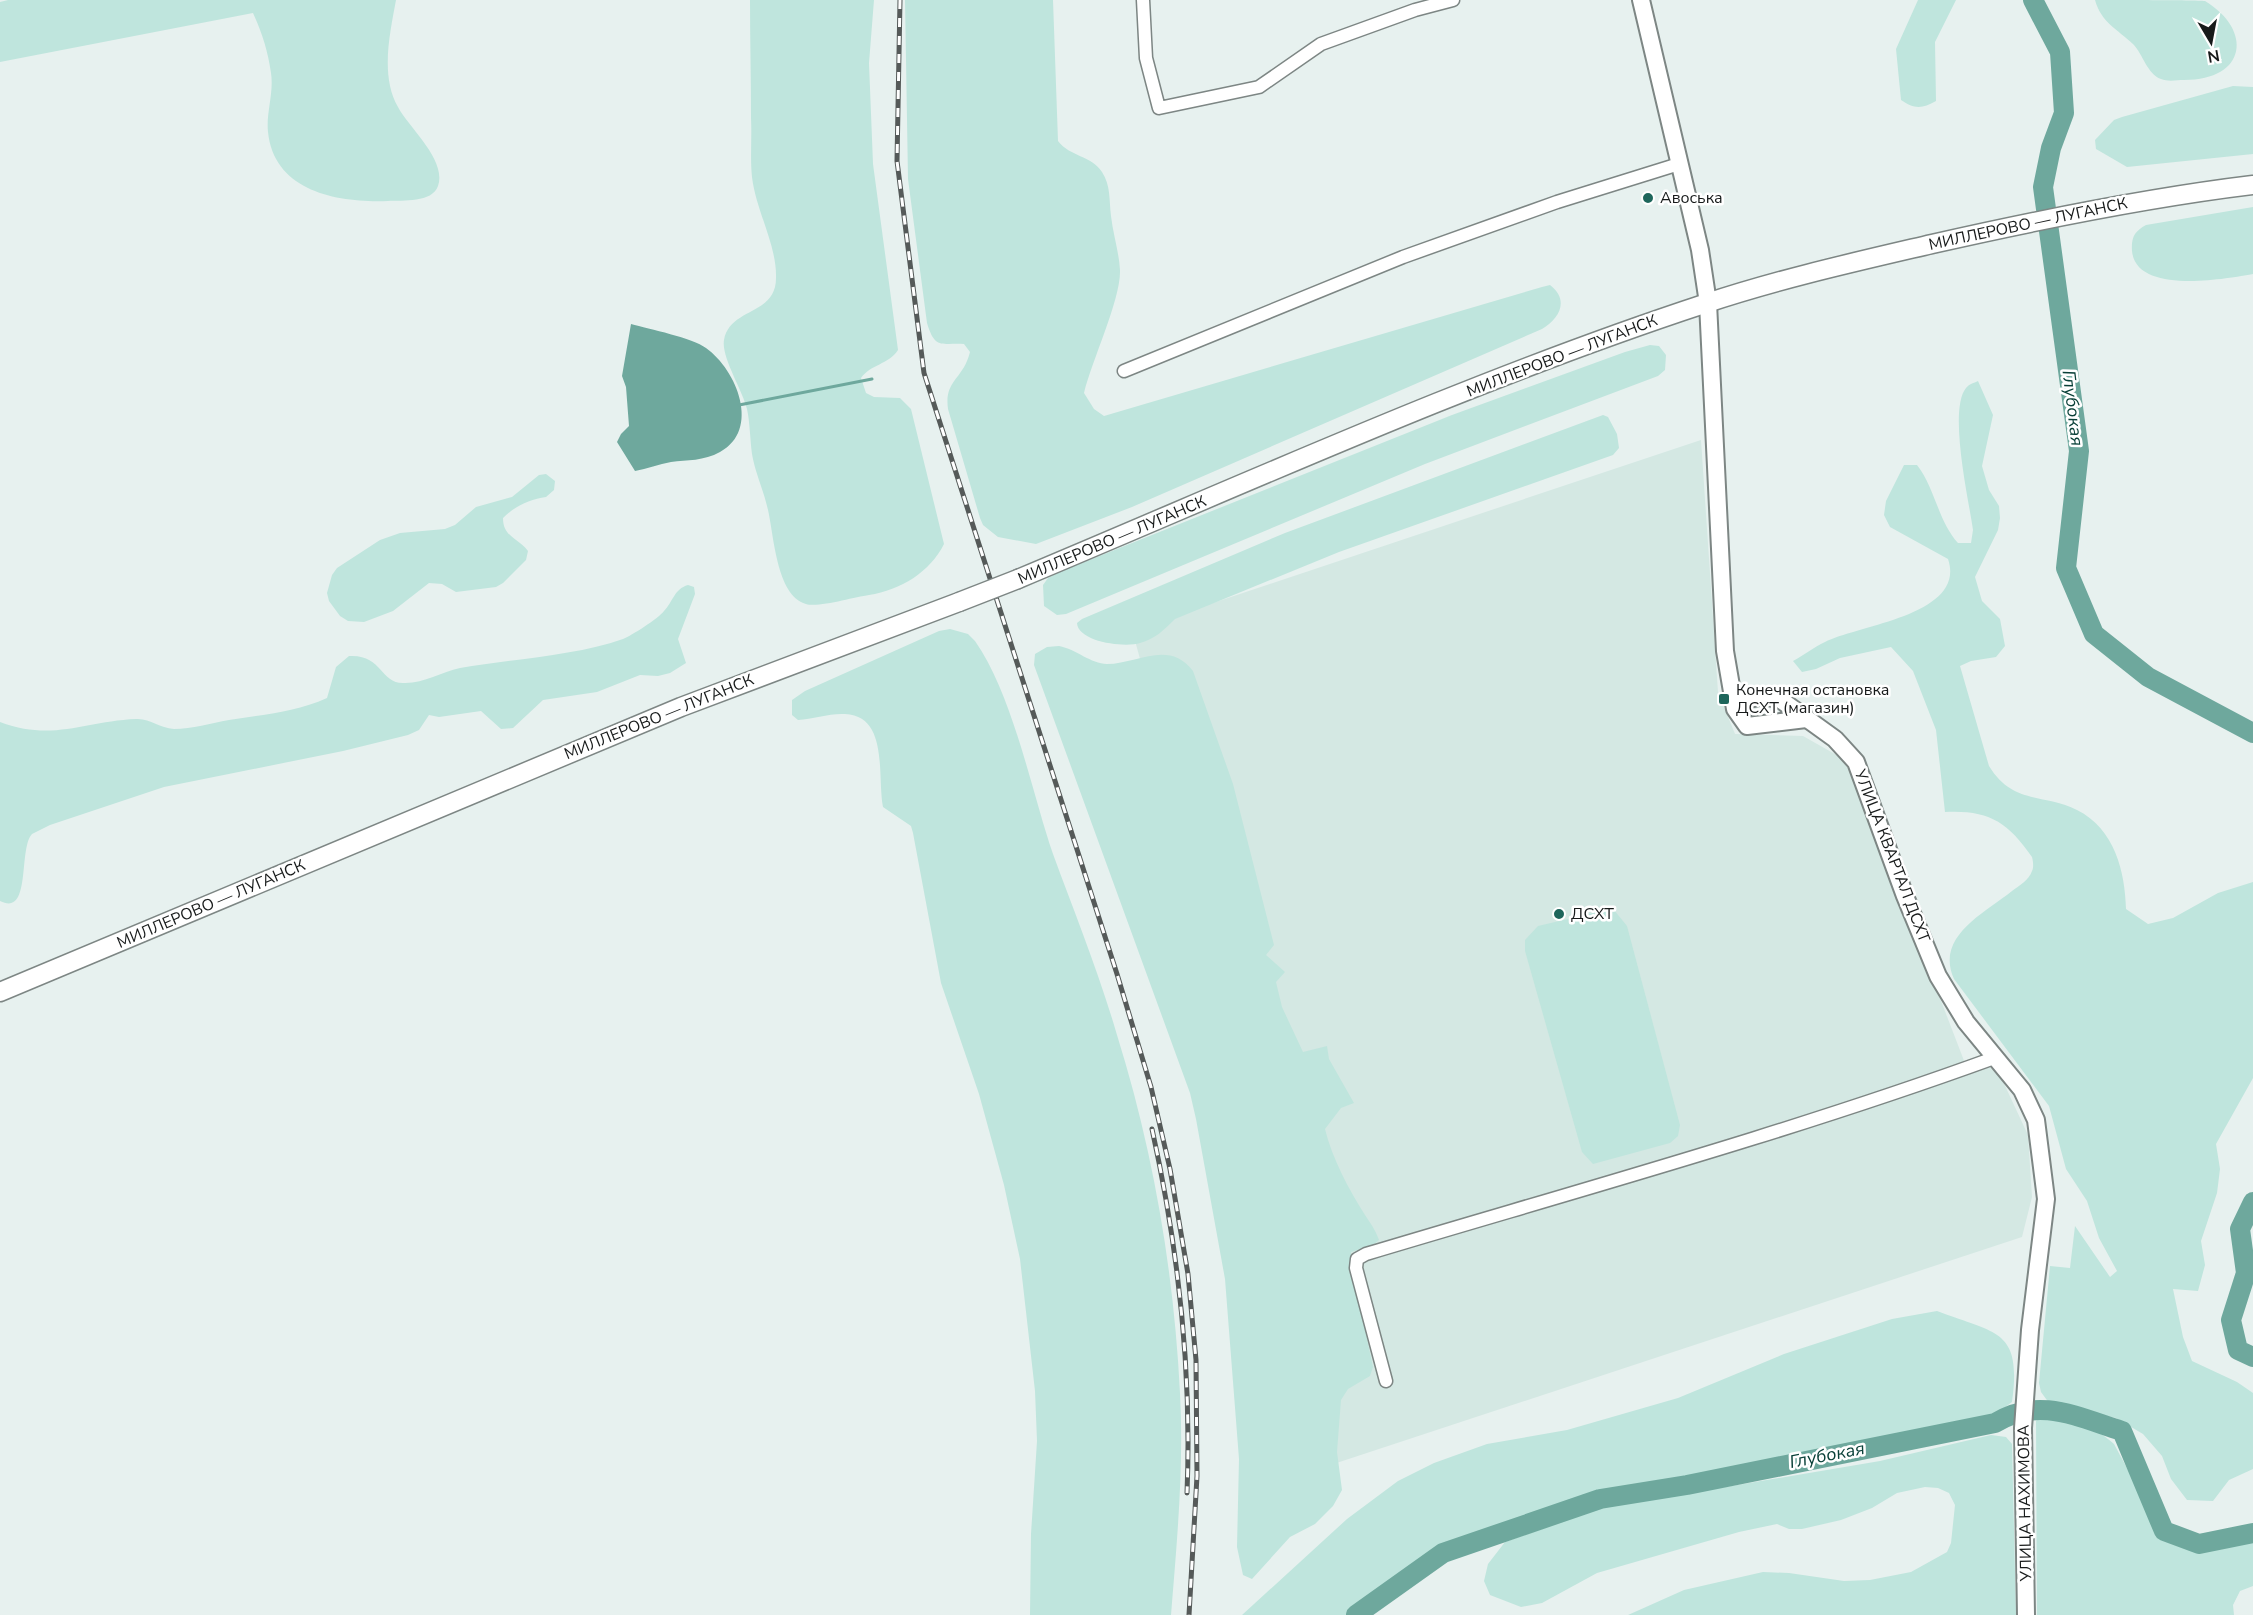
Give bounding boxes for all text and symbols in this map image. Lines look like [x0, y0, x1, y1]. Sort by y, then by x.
north arrow [2181, 12, 2241, 72]
text: N [2206, 44, 2221, 68]
place label: Авоська [1660, 187, 1723, 209]
marker: Авоська [1641, 191, 1655, 205]
street label: МИЛЛЕРОВО — ЛУГАНСК [1927, 192, 2130, 256]
street label: МИЛЛЕРОВО — ЛУГАНСК [1464, 309, 1661, 403]
water label: Глубокая [2056, 369, 2090, 447]
street label: МИЛЛЕРОВО — ЛУГАНСК [1015, 490, 1210, 590]
street label: МИЛЛЕРОВО — ЛУГАНСК [561, 669, 758, 765]
place label: Конечная остановка ДСХТ (магазин) [1736, 679, 1889, 719]
marker: Конечная остановка ДСХТ (магазин) [1717, 692, 1731, 706]
street label: УЛИЦА КВАРТАЛ ДСХТ [1848, 765, 1935, 946]
street label: МИЛЛЕРОВО — ЛУГАНСК [114, 854, 309, 954]
place label: ДСХТ [1571, 903, 1614, 925]
marker: ДСХТ [1552, 907, 1566, 921]
street label: УЛИЦА НАХИМОВА [2013, 1424, 2037, 1582]
water label: Глубокая [1787, 1436, 1867, 1474]

